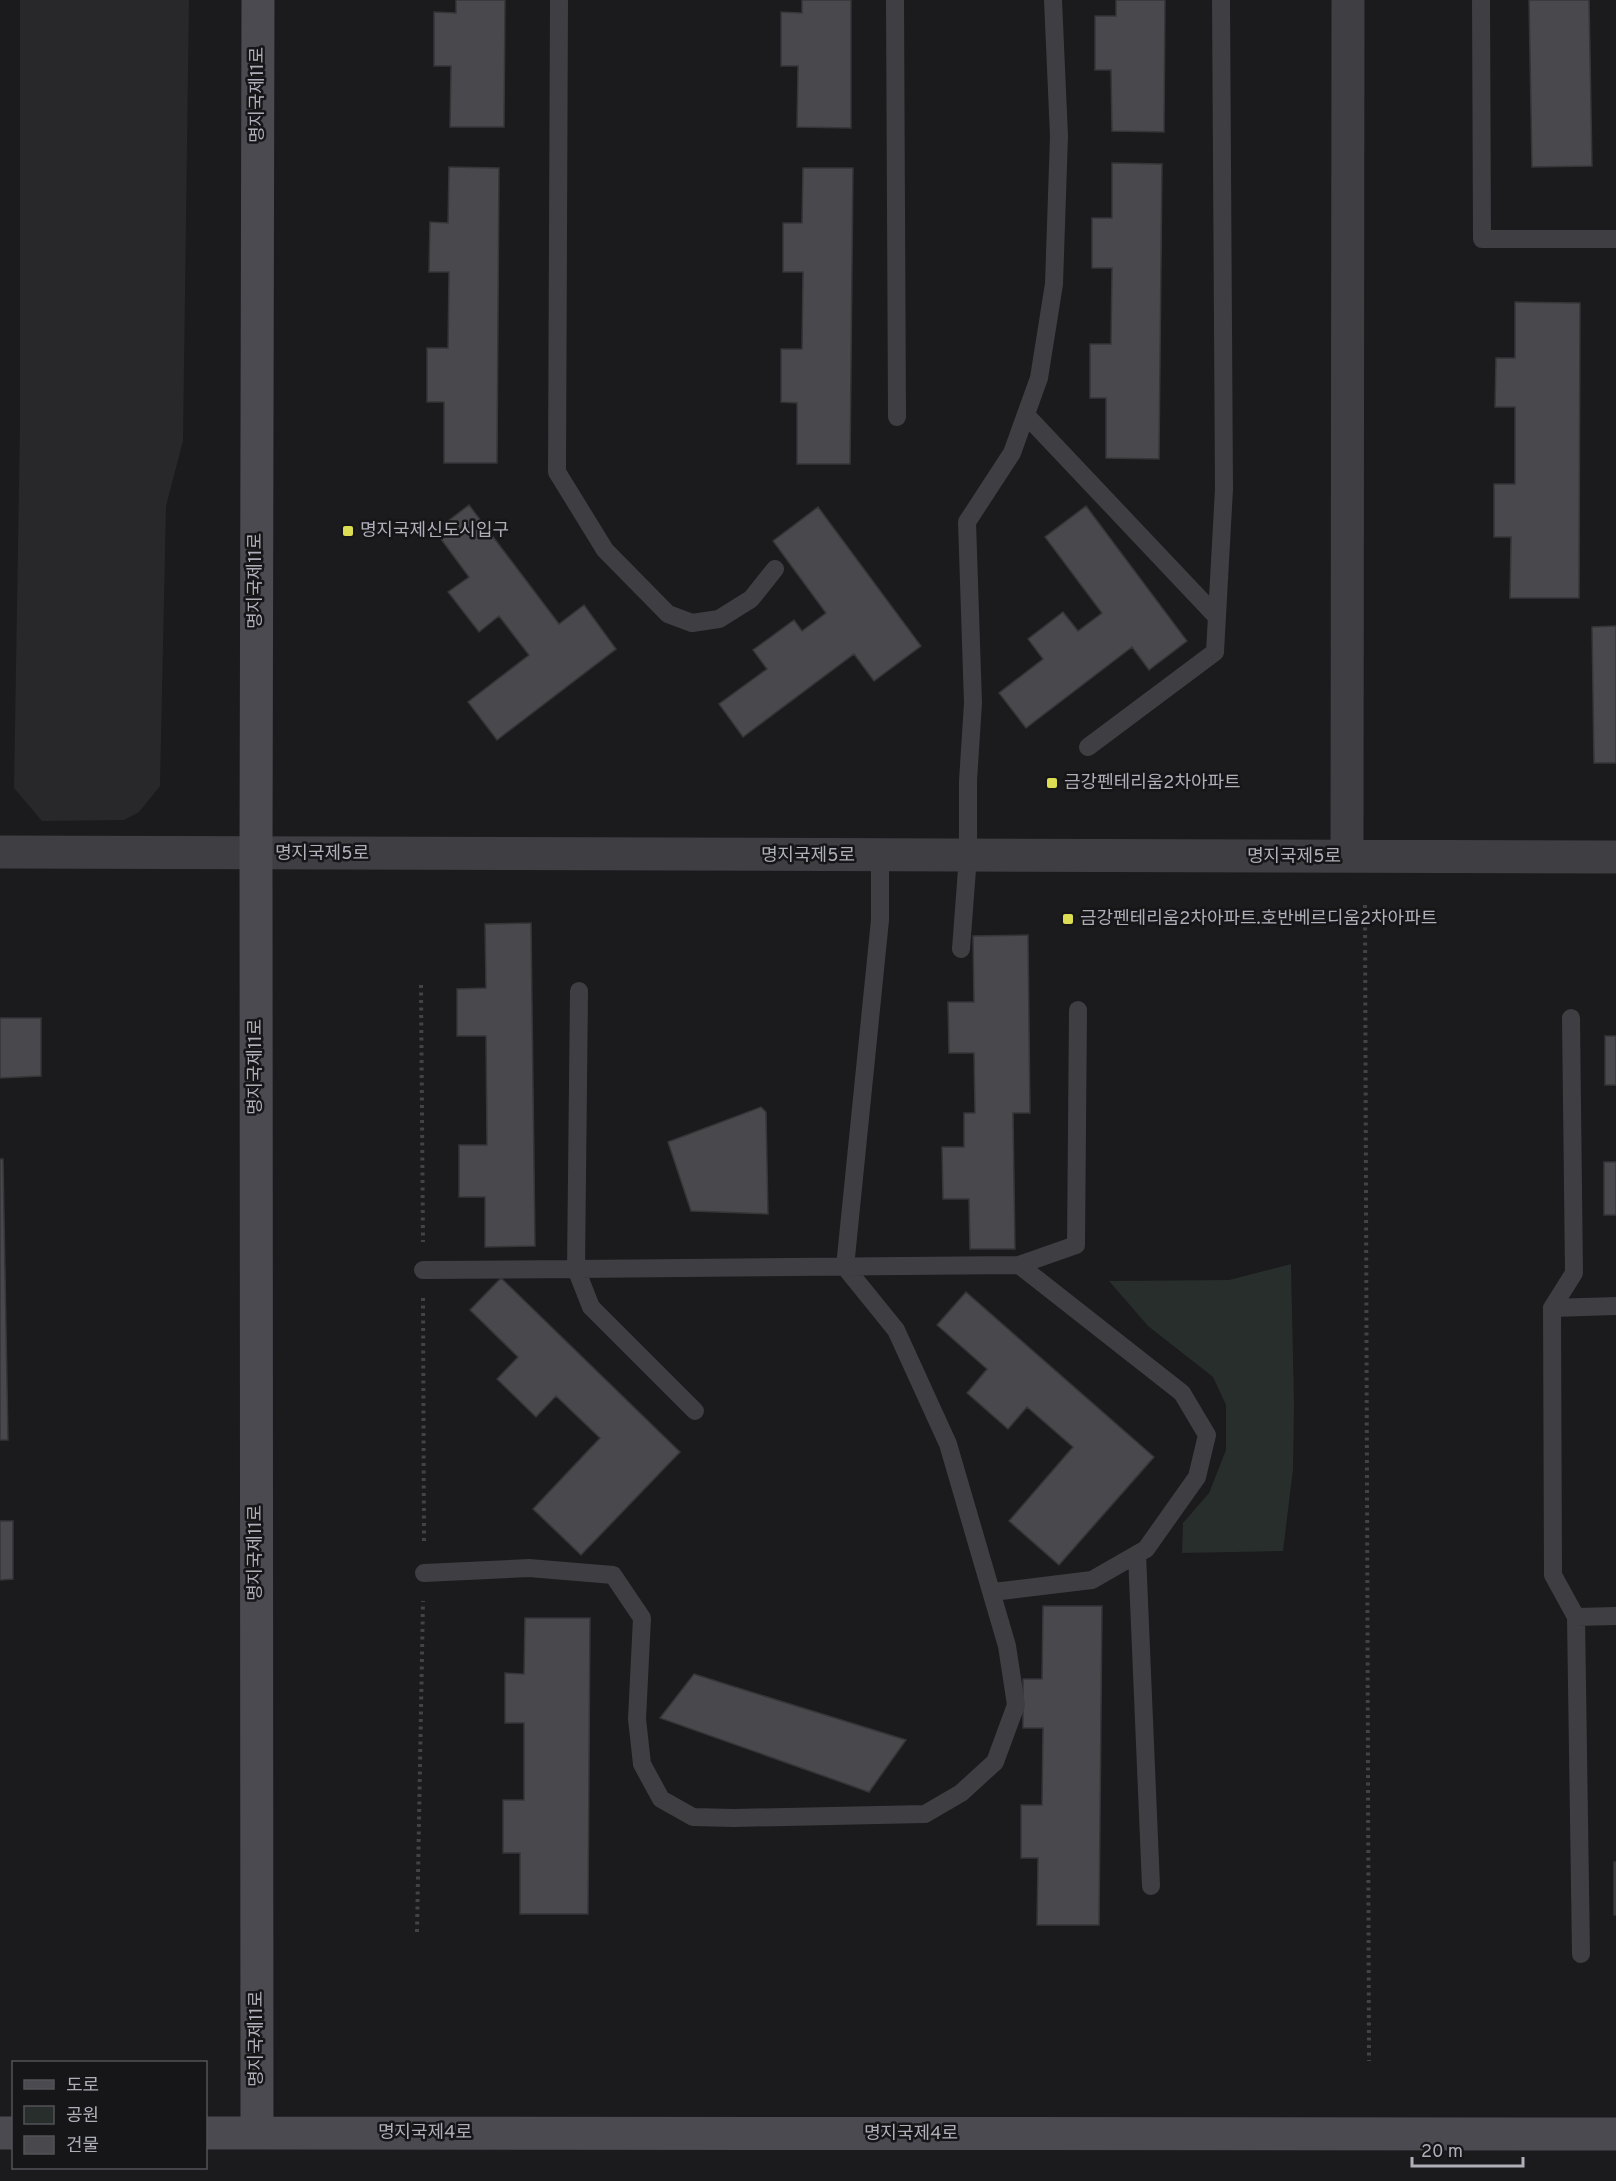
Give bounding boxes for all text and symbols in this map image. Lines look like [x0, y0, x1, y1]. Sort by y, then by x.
street label: 명지국제11로 [247, 47, 270, 143]
place label: 명지국제신도시입구 [360, 520, 509, 543]
marker: 명지국제신도시입구 [341, 524, 355, 538]
street label: 명지국제11로 [245, 533, 268, 629]
place label: 금강펜테리움2차아파트 [1064, 772, 1241, 795]
marker: 금강펜테리움2차아파트 [1045, 776, 1059, 790]
street label: 명지국제5로 [275, 843, 369, 866]
street label: 명지국제5로 [761, 845, 855, 868]
street label: 명지국제5로 [1247, 846, 1341, 869]
place label: 금강펜테리움2차아파트.호반베르디움2차아파트 [1080, 908, 1437, 931]
marker: 금강펜테리움2차아파트.호반베르디움2차아파트 [1061, 912, 1075, 926]
street label: 명지국제11로 [245, 1019, 268, 1115]
street label: 명지국제11로 [245, 1505, 268, 1601]
street label: 명지국제11로 [246, 1991, 269, 2087]
legend [12, 2061, 207, 2169]
text: 도로 [66, 2075, 99, 2098]
text: 공원 [66, 2105, 99, 2128]
street label: 명지국제4로 [378, 2122, 472, 2145]
street label: 명지국제4로 [864, 2123, 958, 2146]
scale bar [1412, 2130, 1523, 2168]
text: 건물 [66, 2135, 99, 2158]
text: 20 m [1421, 2141, 1463, 2164]

